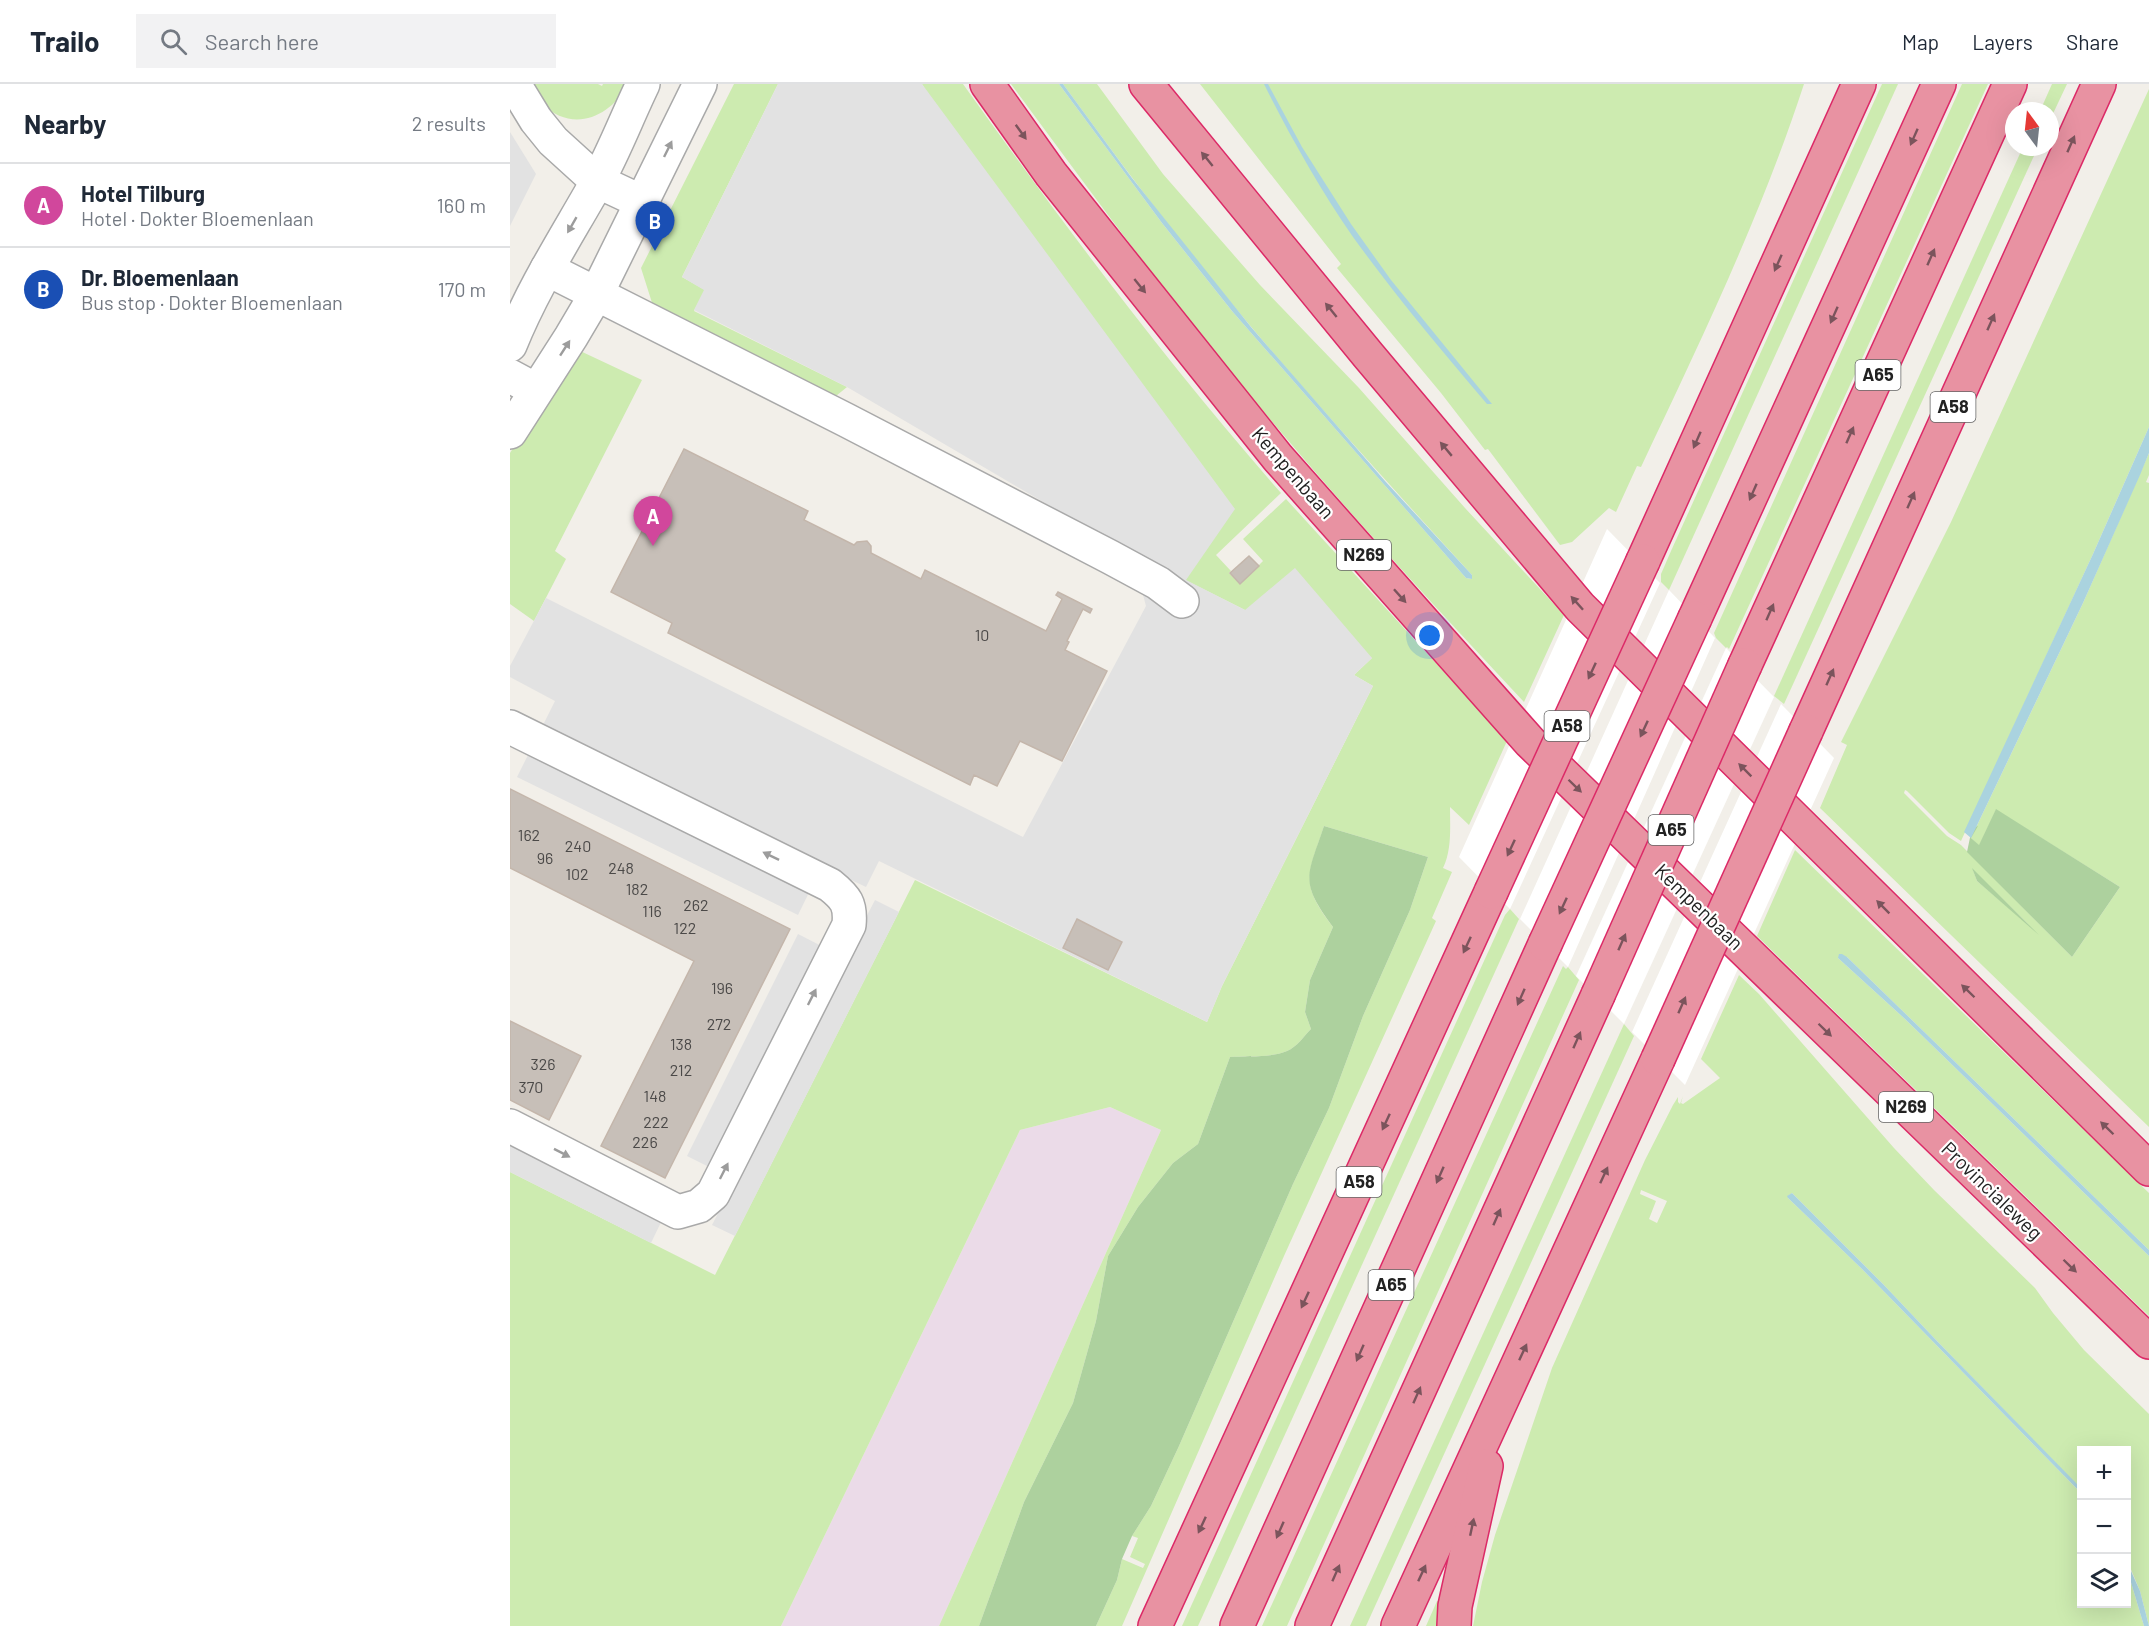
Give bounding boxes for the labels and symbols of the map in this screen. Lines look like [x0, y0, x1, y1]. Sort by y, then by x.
north arrow [2005, 102, 2059, 156]
one-way arrow [1015, 123, 1027, 139]
one-way arrow [1910, 129, 1919, 146]
one-way arrow [2067, 136, 2076, 153]
one-way arrow [663, 141, 673, 158]
one-way arrow [1201, 152, 1213, 167]
pin: B [636, 202, 674, 251]
one-way arrow [567, 217, 577, 234]
one-way arrow [1927, 249, 1936, 266]
one-way arrow [1773, 254, 1783, 272]
one-way arrow [1134, 278, 1146, 293]
one-way arrow [1324, 302, 1337, 318]
one-way arrow [1829, 306, 1838, 323]
one-way arrow [1986, 313, 1996, 331]
one-way arrow [559, 340, 571, 356]
road number: A65 [1856, 360, 1900, 390]
road number: A58 [1930, 392, 1976, 422]
street label: Kempenbaan [1247, 422, 1340, 523]
one-way arrow [1846, 426, 1855, 443]
one-way arrow [1693, 432, 1702, 449]
one-way arrow [1440, 441, 1453, 457]
one-way arrow [1748, 484, 1757, 501]
one-way arrow [1906, 491, 1915, 508]
pin: A [634, 496, 672, 546]
road number: N269 [1337, 540, 1391, 570]
one-way arrow [1393, 588, 1406, 603]
one-way arrow [1571, 596, 1584, 611]
one-way arrow [1765, 604, 1774, 621]
your location [1415, 621, 1444, 650]
house number: 10 [975, 625, 989, 644]
one-way arrow [1588, 663, 1597, 680]
one-way arrow [1826, 669, 1835, 686]
road number: A58 [1544, 711, 1590, 741]
one-way arrow [1640, 720, 1649, 737]
one-way arrow [1738, 764, 1752, 778]
one-way arrow [1568, 778, 1582, 792]
road number: A65 [1648, 815, 1694, 845]
house number: 162 [518, 825, 540, 844]
house number: 240 [565, 836, 591, 855]
one-way arrow [1506, 840, 1516, 858]
house number: 96 [537, 848, 553, 867]
one-way arrow [762, 852, 779, 861]
house number: 248 [608, 858, 634, 877]
street label: Kempenbaan [1651, 858, 1749, 954]
house number: 102 [565, 864, 589, 883]
house number: 182 [626, 879, 648, 898]
house number: 262 [683, 895, 709, 914]
one-way arrow [1558, 897, 1567, 914]
house number: 116 [642, 901, 662, 920]
one-way arrow [1877, 901, 1891, 915]
house number: 122 [674, 918, 696, 937]
one-way arrow [1617, 933, 1626, 950]
one-way arrow [1462, 936, 1472, 954]
house number: 196 [711, 978, 733, 997]
one-way arrow [1961, 984, 1976, 998]
one-way arrow [808, 989, 817, 1006]
one-way arrow [1516, 989, 1525, 1006]
one-way arrow [1677, 996, 1687, 1014]
house number: 272 [707, 1014, 731, 1033]
one-way arrow [1818, 1022, 1832, 1036]
one-way arrow [1573, 1031, 1582, 1048]
house number: 138 [670, 1034, 692, 1053]
house number: 326 [530, 1054, 556, 1073]
house number: 212 [670, 1060, 692, 1079]
house number: 370 [519, 1077, 543, 1096]
house number: 148 [644, 1086, 666, 1105]
road number: N269 [1879, 1092, 1933, 1122]
house number: 222 [643, 1112, 669, 1131]
one-way arrow [1382, 1114, 1391, 1131]
one-way arrow [2101, 1121, 2115, 1135]
house number: 226 [632, 1132, 658, 1151]
street label: Provincialeweg [1937, 1136, 2048, 1244]
one-way arrow [554, 1148, 571, 1158]
one-way arrow [719, 1163, 729, 1180]
one-way arrow [1435, 1166, 1445, 1184]
road number: A58 [1336, 1167, 1382, 1197]
one-way arrow [1600, 1167, 1609, 1184]
one-way arrow [1492, 1208, 1502, 1226]
one-way arrow [2063, 1259, 2077, 1273]
road number: A65 [1368, 1270, 1414, 1300]
one-way arrow [1301, 1291, 1310, 1308]
one-way arrow [1355, 1344, 1365, 1362]
one-way arrow [1519, 1344, 1528, 1361]
one-way arrow [1412, 1386, 1422, 1404]
one-way arrow [1197, 1517, 1206, 1534]
one-way arrow [1468, 1518, 1478, 1537]
one-way arrow [1275, 1522, 1285, 1540]
one-way arrow [1417, 1563, 1427, 1581]
one-way arrow [1332, 1564, 1341, 1581]

